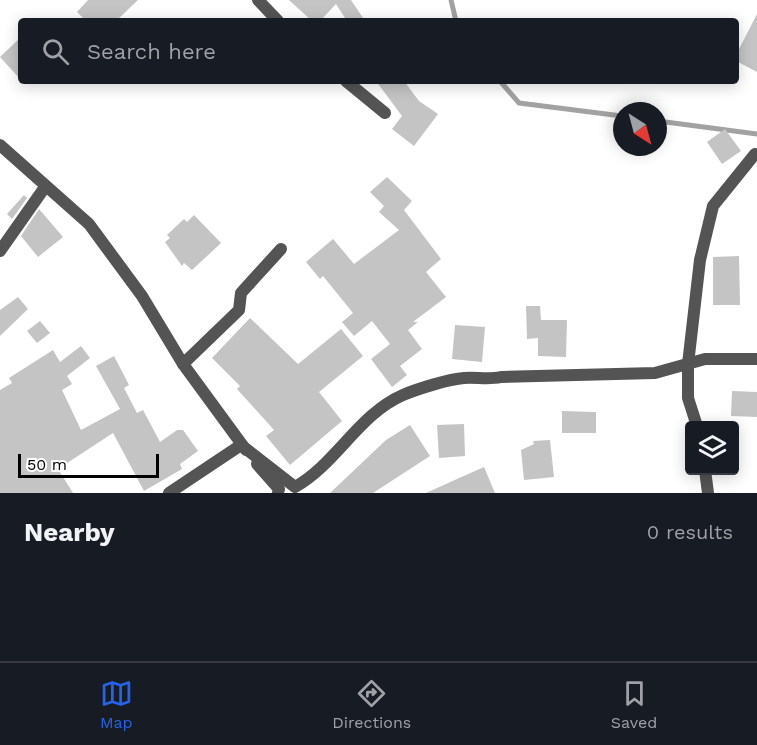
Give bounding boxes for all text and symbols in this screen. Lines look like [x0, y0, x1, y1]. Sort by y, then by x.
search box [18, 18, 739, 84]
icon: search [39, 35, 72, 68]
text: Search here [87, 39, 216, 64]
north arrow [613, 102, 667, 156]
map controls [685, 421, 739, 475]
button: layers [685, 421, 739, 475]
scale bar [18, 451, 159, 478]
text: 50 m [27, 455, 67, 474]
text: Nearby [24, 517, 115, 547]
text: 0 results [647, 520, 733, 544]
tab: Map [100, 677, 133, 732]
tab: Directions [332, 677, 411, 732]
tab: Saved [611, 677, 657, 732]

